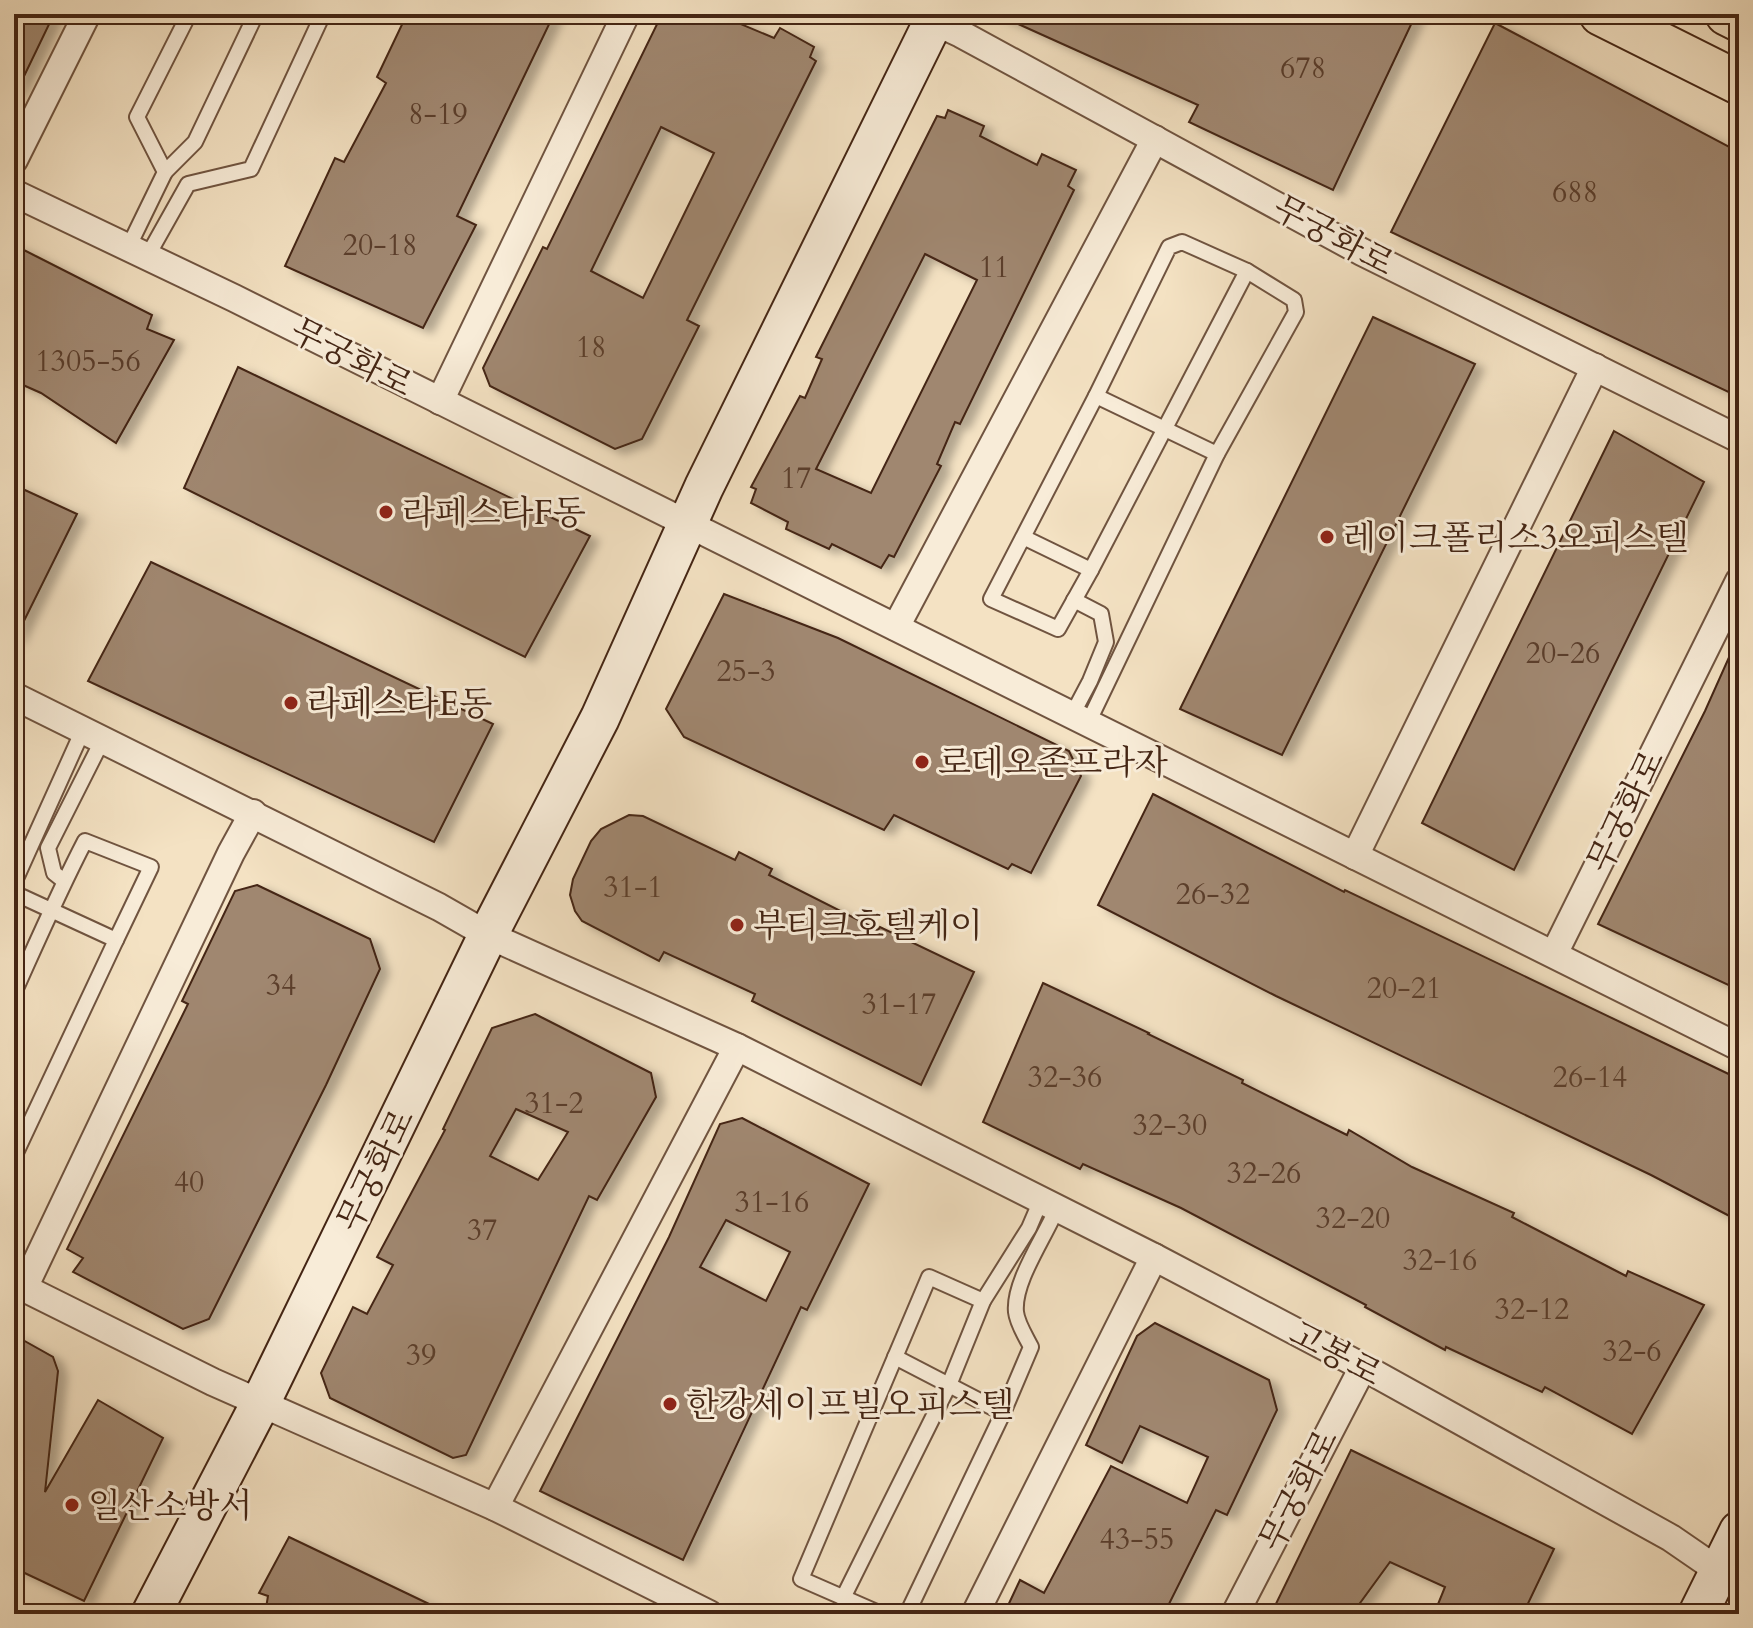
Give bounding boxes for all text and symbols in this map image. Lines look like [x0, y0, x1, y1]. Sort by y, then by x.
house number: 678 [1280, 48, 1326, 89]
house number: 8-19 [408, 94, 468, 135]
house number: 688 [1552, 172, 1598, 213]
street label: 무궁화로 [1265, 185, 1402, 287]
house number: 20-18 [343, 225, 417, 266]
house number: 11 [979, 247, 1009, 288]
street label: 무궁화로 [283, 308, 421, 408]
house number: 18 [576, 327, 606, 368]
house number: 1305-56 [35, 341, 141, 382]
house number: 17 [781, 458, 811, 499]
place label: 라페스타F동 [402, 490, 586, 536]
marker: 라페스타F동 [377, 503, 395, 521]
place label: 레이크폴리스3오피스텔 [1343, 515, 1689, 561]
marker: 레이크폴리스3오피스텔 [1318, 528, 1336, 546]
house number: 20-26 [1526, 633, 1600, 674]
house number: 25-3 [716, 651, 776, 692]
place label: 라페스타E동 [307, 681, 492, 727]
marker: 라페스타E동 [282, 694, 300, 712]
place label: 로데오존프라자 [938, 740, 1168, 786]
street label: 무궁화로 [1576, 742, 1675, 881]
marker: 로데오존프라자 [913, 753, 931, 771]
house number: 31-1 [603, 867, 663, 908]
house number: 26-32 [1176, 874, 1250, 915]
place label: 부티크호텔케이 [753, 903, 983, 949]
marker: 부티크호텔케이 [728, 916, 746, 934]
house number: 34 [266, 965, 296, 1006]
house number: 20-21 [1367, 968, 1441, 1009]
house number: 31-17 [862, 984, 936, 1025]
house number: 32-36 [1028, 1057, 1102, 1098]
house number: 26-14 [1553, 1057, 1627, 1098]
house number: 31-2 [524, 1083, 584, 1124]
street label: 무궁화로 [326, 1101, 425, 1240]
house number: 32-30 [1133, 1105, 1207, 1146]
house number: 32-26 [1227, 1153, 1301, 1194]
house number: 40 [174, 1162, 204, 1203]
house number: 31-16 [735, 1182, 809, 1223]
house number: 32-20 [1316, 1198, 1390, 1239]
house number: 37 [467, 1210, 497, 1251]
house number: 32-16 [1403, 1240, 1477, 1281]
house number: 32-12 [1495, 1289, 1569, 1330]
street label: 고봉로 [1281, 1310, 1390, 1397]
house number: 32-6 [1602, 1331, 1662, 1372]
house number: 39 [406, 1335, 436, 1376]
place label: 한강세이프빌오피스텔 [686, 1382, 1014, 1428]
marker: 한강세이프빌오피스텔 [661, 1395, 679, 1413]
street label: 무궁화로 [1249, 1421, 1349, 1559]
place label: 일산소방서 [88, 1483, 252, 1529]
marker: 일산소방서 [63, 1496, 81, 1514]
house number: 43-55 [1100, 1519, 1174, 1560]

